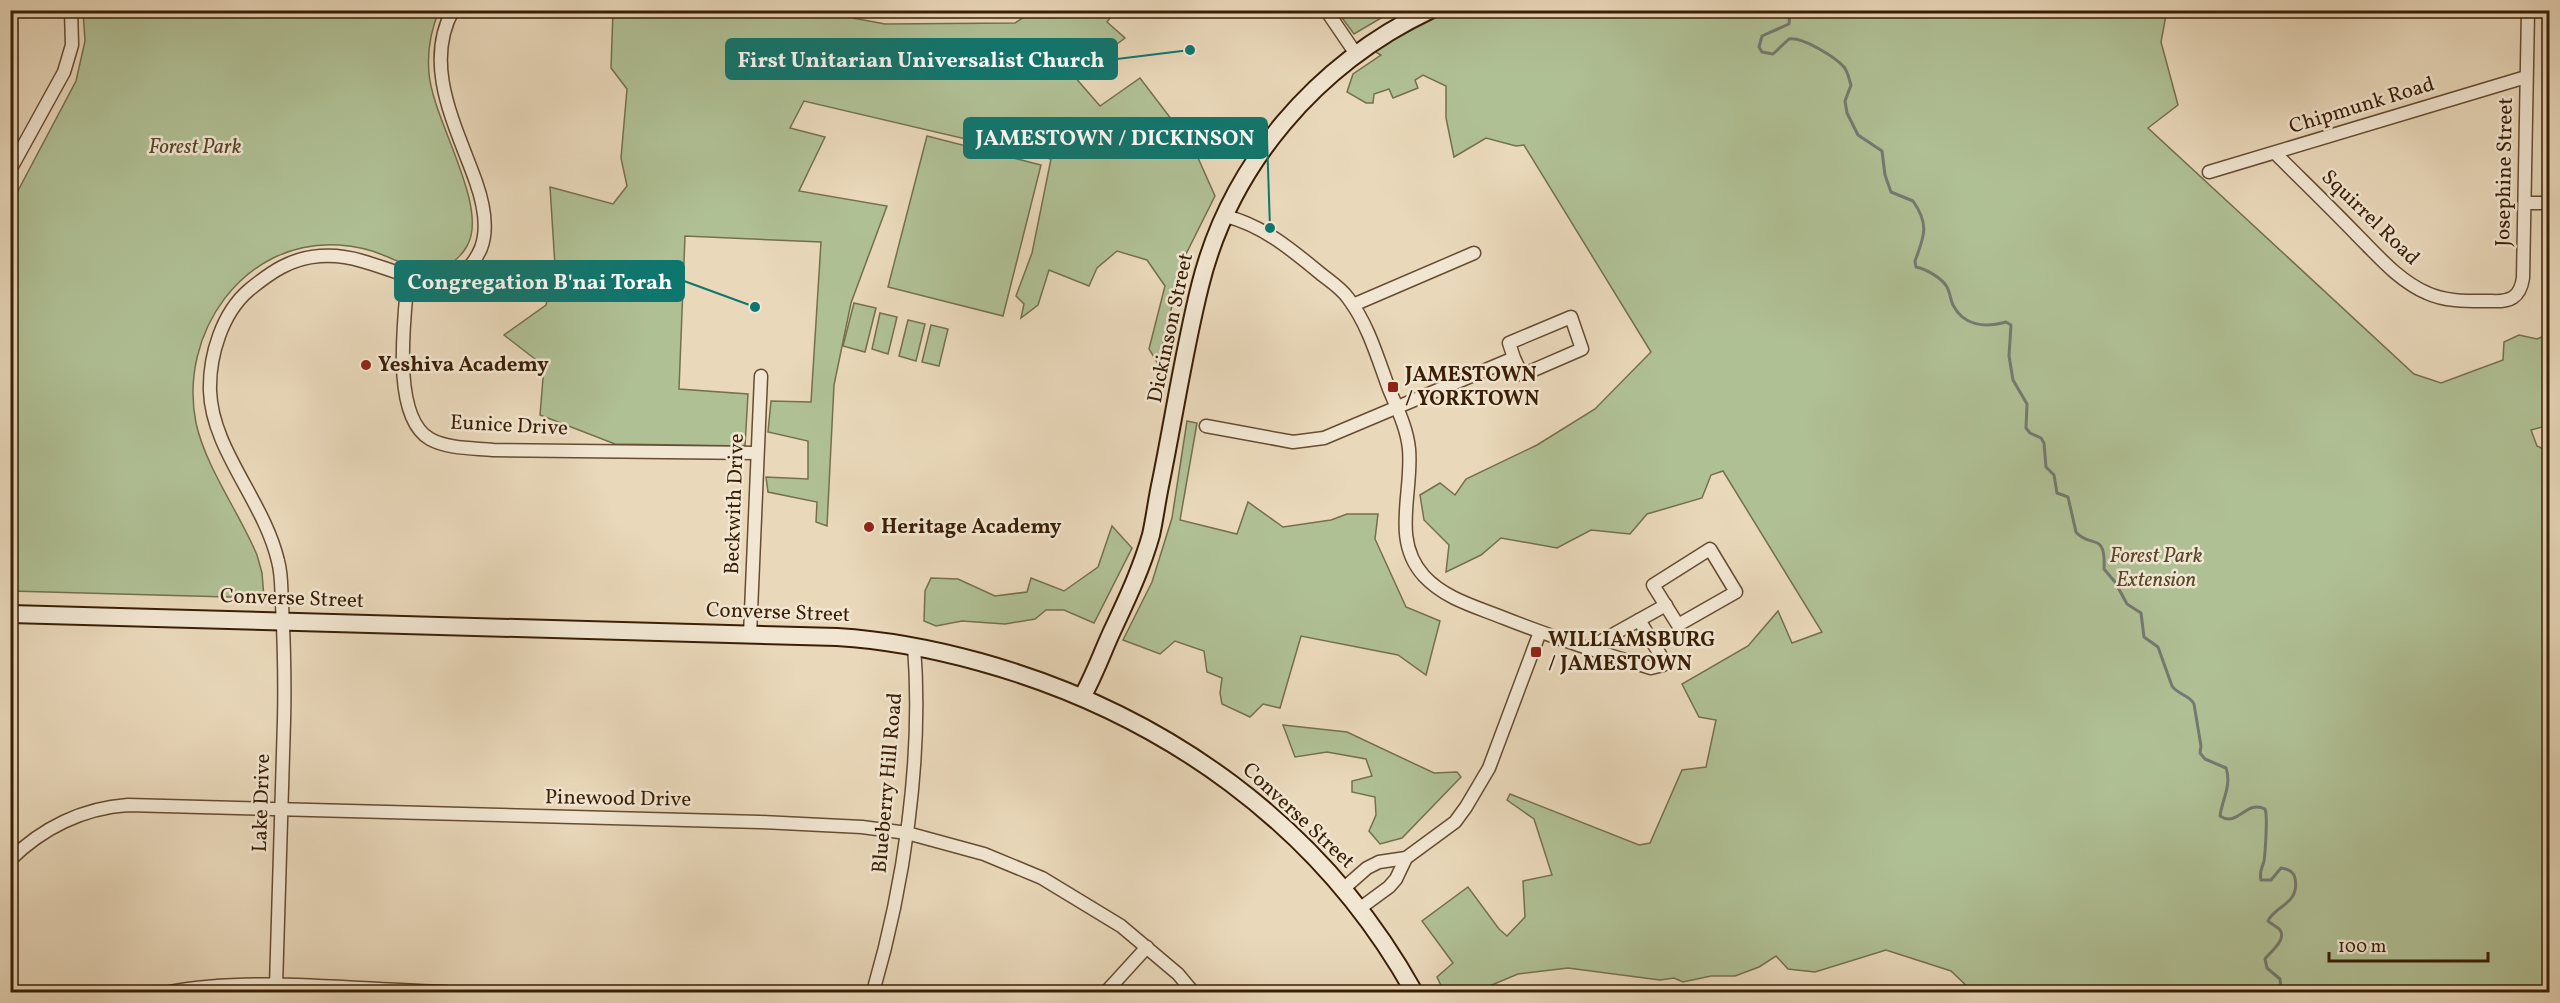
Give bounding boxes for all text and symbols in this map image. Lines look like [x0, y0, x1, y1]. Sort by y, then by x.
callout: First Unitarian Universalist Church [726, 39, 1117, 79]
text: First Unitarian Universalist Church [737, 46, 1105, 77]
street label: Chipmunk Road [2286, 70, 2438, 142]
street label: Josephine Street [2489, 97, 2521, 247]
callout: JAMESTOWN / DICKINSON [964, 118, 1267, 158]
text: JAMESTOWN / DICKINSON [975, 124, 1255, 155]
park label: Forest Park [149, 133, 242, 162]
street label: Squirrel Road [2314, 164, 2426, 272]
street label: Dickinson Street [1141, 250, 1201, 406]
callout: Congregation B'nai Torah [395, 261, 684, 301]
text: Congregation B'nai Torah [408, 268, 672, 299]
place label: Yeshiva Academy [378, 351, 549, 380]
marker: Yeshiva Academy [359, 358, 373, 372]
place label: JAMESTOWN / YORKTOWN [1404, 361, 1539, 414]
marker: JAMESTOWN / YORKTOWN [1386, 380, 1400, 394]
street label: Eunice Drive [449, 408, 569, 444]
street label: Beckwith Drive [718, 433, 752, 575]
place label: Heritage Academy [881, 513, 1062, 542]
marker: Heritage Academy [862, 520, 876, 534]
park label: Forest Park Extension [2110, 542, 2203, 595]
street label: Converse Street [219, 582, 365, 616]
street label: Converse Street [705, 596, 851, 630]
place label: WILLIAMSBURG / JAMESTOWN [1548, 626, 1715, 679]
marker: WILLIAMSBURG / JAMESTOWN [1529, 645, 1543, 659]
street label: Blueberry Hill Road [866, 691, 910, 875]
street label: Lake Drive [246, 753, 278, 853]
street label: Converse Street [1235, 756, 1361, 876]
street label: Pinewood Drive [544, 783, 692, 815]
scale bar [2329, 925, 2488, 963]
text: 100 m [2338, 935, 2387, 960]

